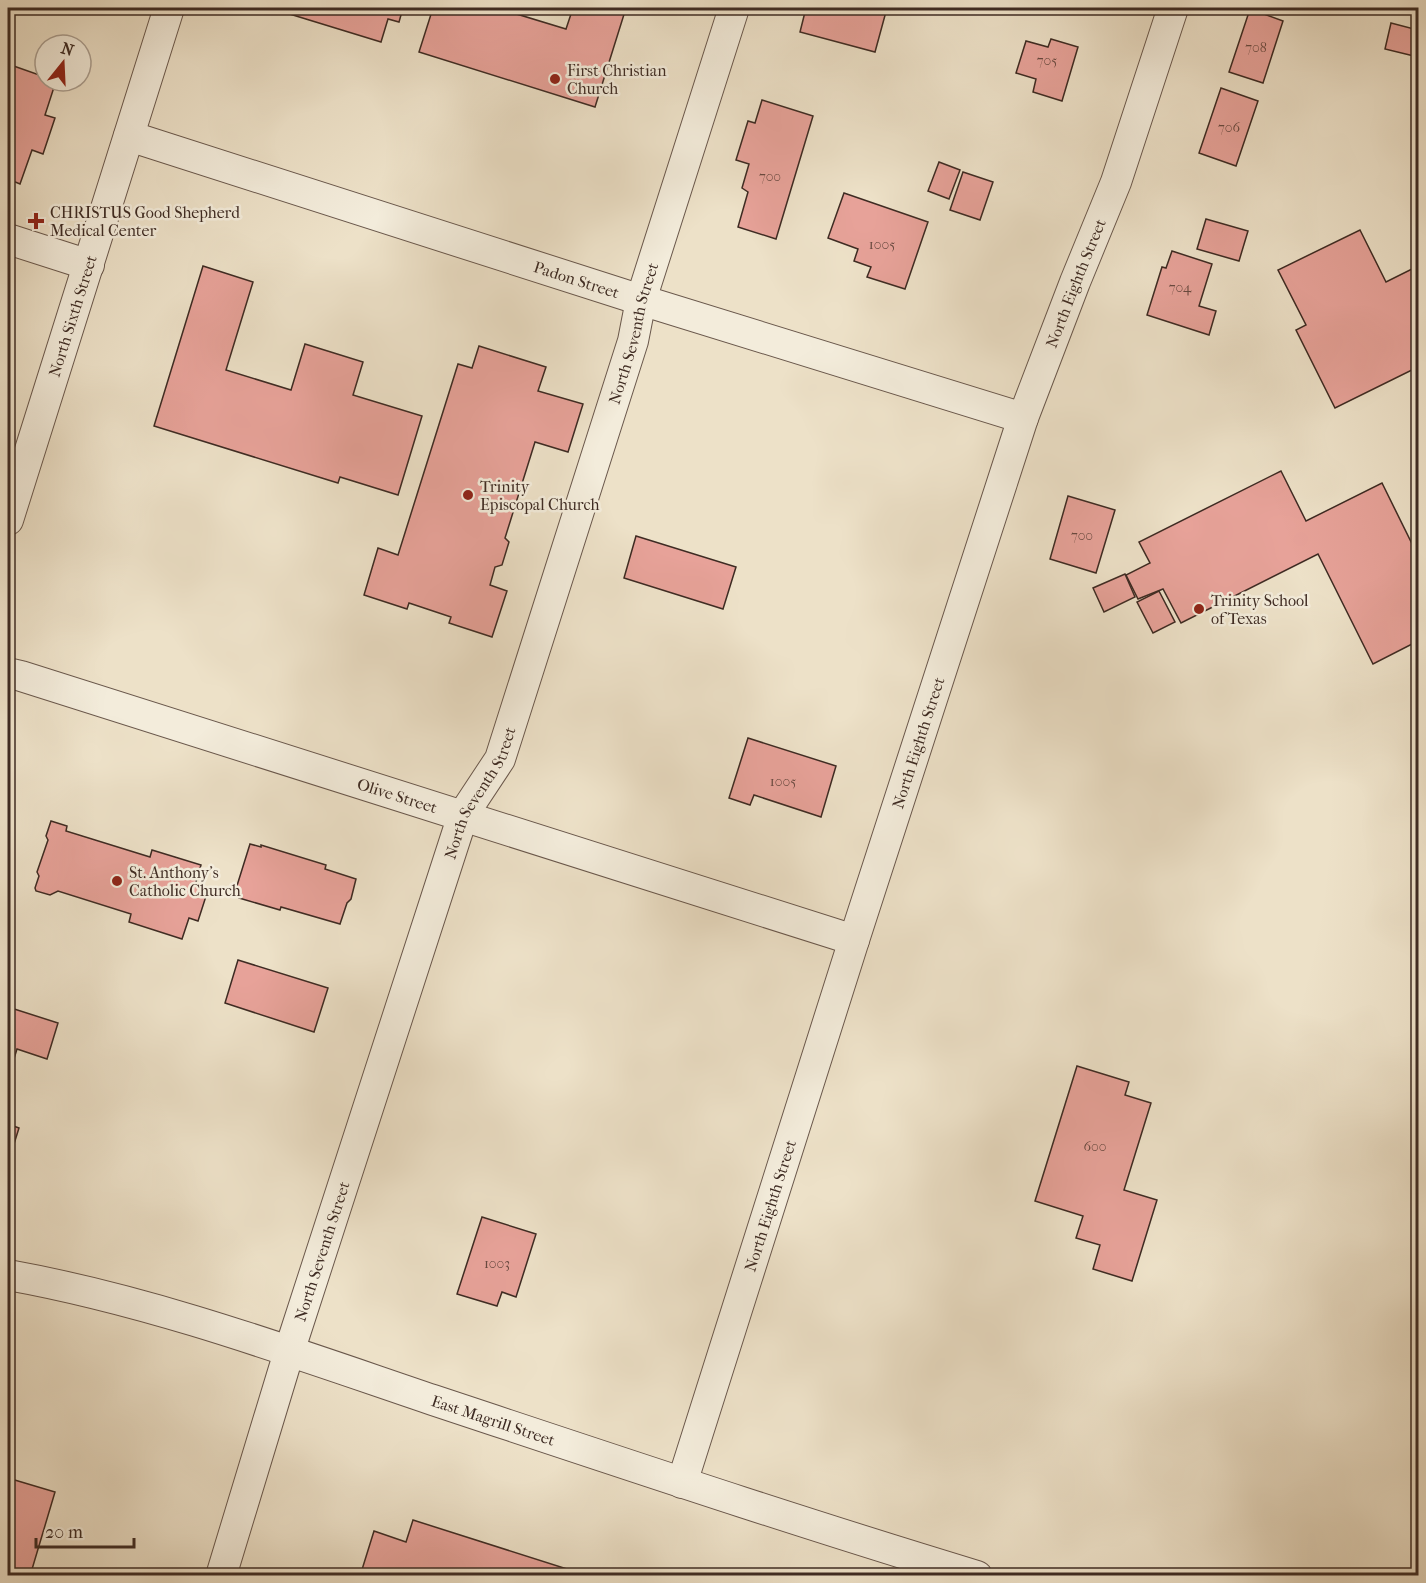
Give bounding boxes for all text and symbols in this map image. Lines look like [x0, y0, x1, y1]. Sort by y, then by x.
north arrow [33, 33, 93, 93]
text: N [59, 38, 77, 60]
house number: 708 [1245, 39, 1267, 56]
house number: 705 [1037, 52, 1057, 69]
place label: First Christian Church [567, 61, 667, 98]
marker: First Christian Church [548, 72, 562, 86]
house number: 706 [1218, 119, 1240, 136]
house number: 700 [759, 168, 781, 185]
place label: CHRISTUS Good Shepherd Medical Center [50, 203, 240, 240]
marker: CHRISTUS Good Shepherd Medical Center [27, 212, 45, 230]
street label: North Eighth Street [1042, 216, 1110, 350]
house number: 1005 [869, 236, 895, 253]
street label: North Sixth Street [45, 253, 101, 379]
street label: Padon Street [531, 257, 622, 302]
street label: North Seventh Street [605, 260, 662, 406]
house number: 704 [1169, 279, 1192, 296]
place label: Trinity Episcopal Church [480, 477, 599, 514]
marker: Trinity Episcopal Church [461, 488, 475, 502]
house number: 700 [1071, 527, 1093, 544]
place label: Trinity School of Texas [1211, 591, 1309, 628]
marker: Trinity School of Texas [1192, 602, 1206, 616]
street label: North Eighth Street [888, 674, 949, 811]
street label: North Seventh Street [440, 724, 520, 862]
house number: 1005 [770, 773, 796, 790]
street label: Olive Street [355, 774, 440, 817]
place label: St. Anthony's Catholic Church [129, 863, 241, 900]
marker: St. Anthony's Catholic Church [110, 874, 124, 888]
street label: North Eighth Street [741, 1137, 800, 1274]
house number: 600 [1083, 1138, 1107, 1155]
street label: North Seventh Street [291, 1179, 354, 1324]
house number: 1003 [484, 1255, 510, 1272]
street label: East Magrill Street [429, 1391, 558, 1450]
scale bar [36, 1511, 134, 1549]
text: 20 m [45, 1522, 83, 1543]

